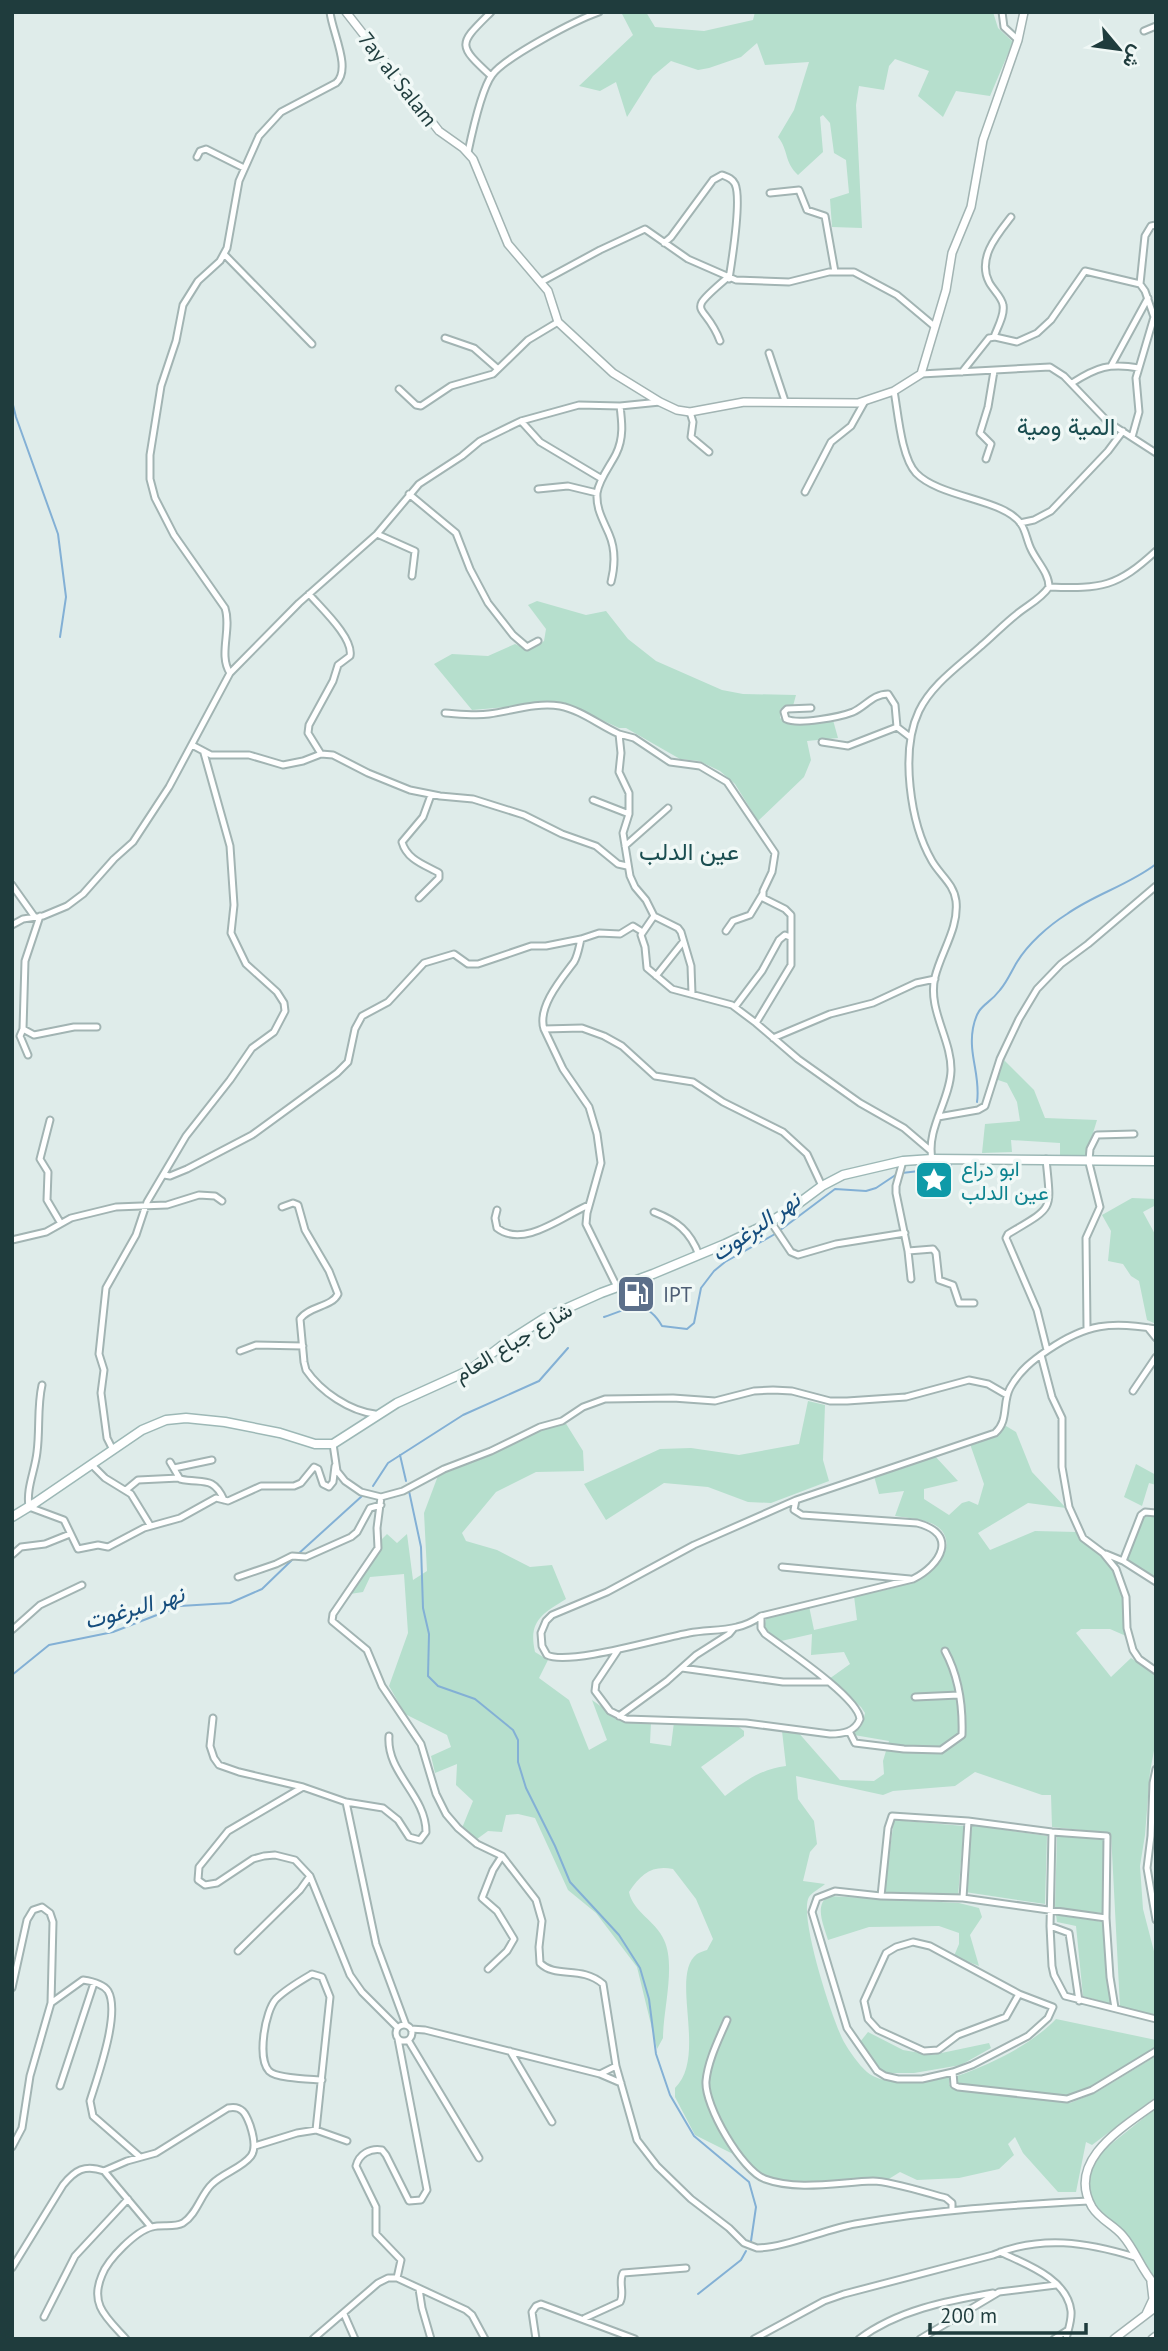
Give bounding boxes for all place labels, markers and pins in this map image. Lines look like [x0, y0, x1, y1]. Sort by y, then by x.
place label: ابو دراع عين الدلب [961, 1155, 1049, 1206]
place icon: ابو دراع عين الدلب [913, 1159, 955, 1201]
fuel station icon: IPT [615, 1273, 657, 1315]
place label: IPT [663, 1281, 693, 1308]

